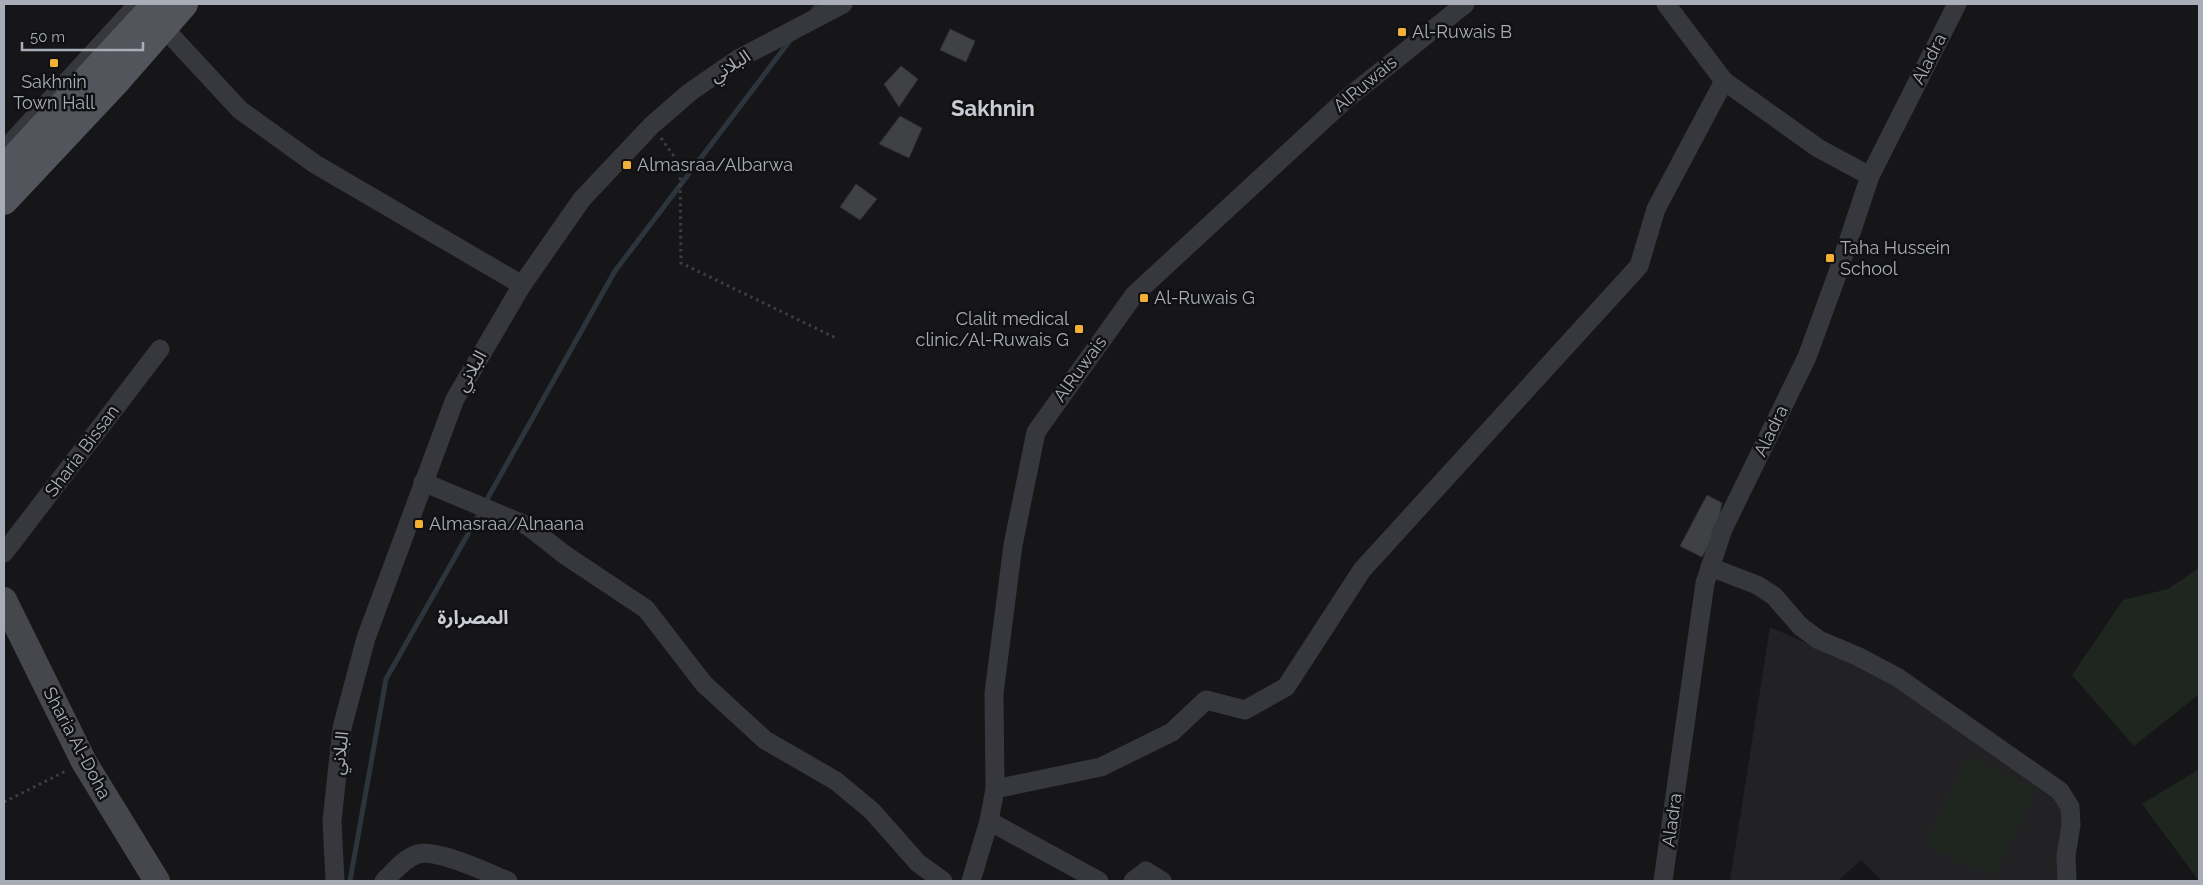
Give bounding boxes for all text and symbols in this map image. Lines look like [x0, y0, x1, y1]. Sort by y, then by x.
scale bar [22, 20, 144, 52]
place label: Al-Ruwais B [1412, 21, 1512, 42]
marker: Al-Ruwais B [1396, 26, 1408, 38]
text: 50 m [30, 28, 65, 46]
street label: Aladra [1907, 30, 1950, 88]
street label: البلاني [706, 45, 756, 89]
street label: AlRuwais [1329, 51, 1401, 116]
marker: Sakhnin Town Hall [48, 57, 60, 69]
place label: Sakhnin Town Hall [13, 71, 95, 113]
district label: Sakhnin [951, 95, 1035, 121]
place label: Almasraa/Albarwa [637, 154, 793, 175]
marker: Almasraa/Albarwa [621, 159, 633, 171]
place label: Taha Hussein School [1840, 237, 1950, 279]
marker: Taha Hussein School [1824, 252, 1836, 264]
place label: Al-Ruwais G [1154, 287, 1255, 308]
marker: Al-Ruwais G [1138, 292, 1150, 304]
place label: Clalit medical clinic/Al-Ruwais G [916, 308, 1069, 350]
marker: Clalit medical clinic/Al-Ruwais G [1073, 323, 1085, 335]
street label: AlRuwais [1049, 331, 1111, 406]
street label: البلاني [450, 346, 493, 397]
street label: Sharia Bissan [40, 401, 123, 501]
street label: Aladra [1749, 402, 1792, 460]
place label: Almasraa/Alnaana [429, 513, 584, 534]
marker: Almasraa/Alnaana [413, 518, 425, 530]
district label: المصرارة [438, 606, 508, 629]
street label: Sharia Al-Doha [39, 683, 116, 802]
street label: البلاني [326, 730, 356, 776]
street label: Aladra [1657, 792, 1686, 848]

